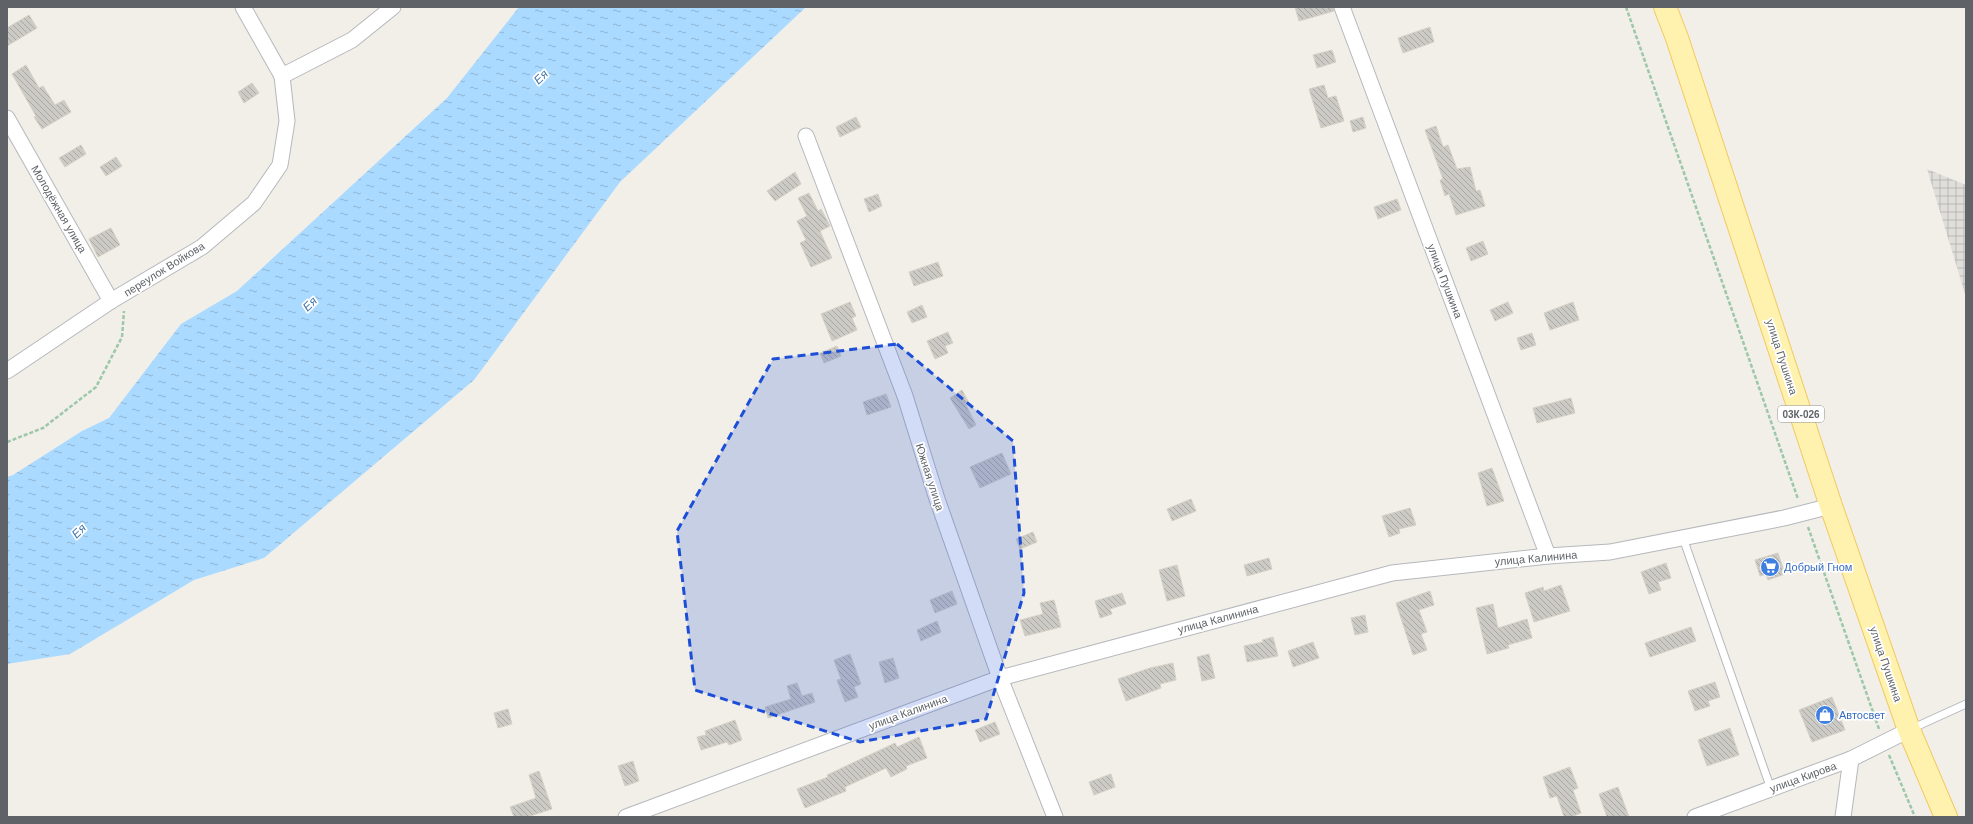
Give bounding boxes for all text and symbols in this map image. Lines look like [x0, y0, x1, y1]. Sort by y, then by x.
water label: Ея [531, 67, 551, 87]
street label: Молодёжная улица [29, 163, 89, 256]
street label: переулок Войкова [122, 239, 207, 299]
street label: улица Пушкина [1425, 242, 1465, 321]
water label: Ея [300, 294, 320, 314]
street label: улица Пушкина [1764, 318, 1800, 397]
road number: 03К-026 [1778, 406, 1824, 422]
street label: Южная улица [913, 442, 947, 513]
water label: Ея [69, 521, 89, 541]
street label: улица Калинина [1494, 548, 1579, 568]
supermarket icon: Добрый Гном [1759, 556, 1781, 578]
place label: Добрый Гном [1784, 561, 1852, 573]
street label: улица Калинина [1176, 602, 1260, 636]
street label: улица Пушкина [1868, 625, 1905, 704]
street label: улица Калинина [867, 692, 950, 732]
shop icon: Автосвет [1814, 704, 1836, 726]
place label: Автосвет [1839, 709, 1885, 721]
street label: улица Кирова [1768, 759, 1839, 795]

